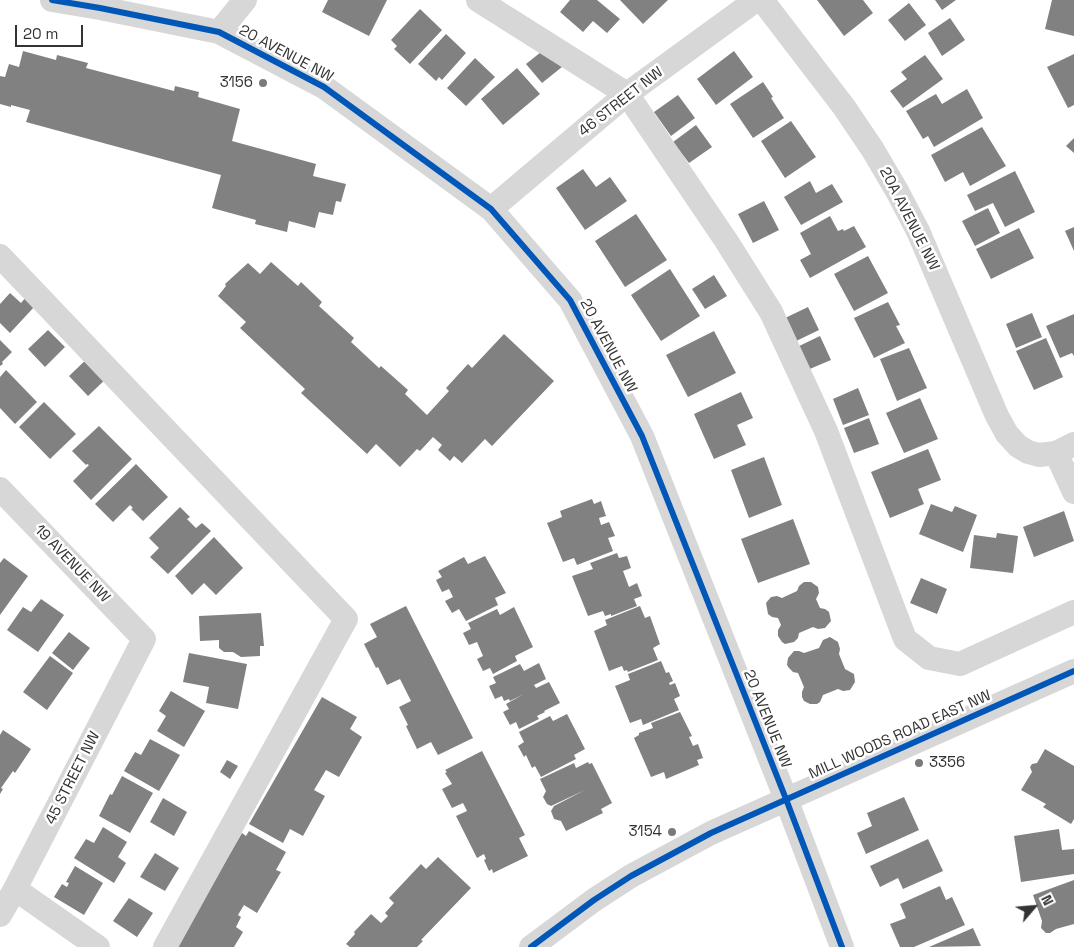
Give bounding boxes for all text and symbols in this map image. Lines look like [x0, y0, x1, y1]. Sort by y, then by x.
scale bar [18, 15, 85, 47]
street label: 20 AVENUE NW [236, 22, 336, 86]
text: 20 m [23, 24, 58, 43]
street label: 46 STREET NW [575, 63, 667, 141]
place label: 3156 [220, 74, 253, 92]
marker: 3156 [257, 77, 269, 89]
street label: 20A AVENUE NW [875, 164, 943, 274]
street label: 20 AVENUE NW [576, 296, 640, 396]
street label: 19 AVENUE NW [30, 521, 114, 607]
street label: 20 AVENUE NW [739, 667, 795, 771]
street label: MILL WOODS ROAD EAST NW [806, 687, 994, 783]
street label: 45 STREET NW [42, 729, 104, 827]
place label: 3356 [929, 754, 965, 772]
marker: 3356 [913, 757, 925, 769]
place label: 3154 [629, 823, 662, 841]
marker: 3154 [666, 826, 678, 838]
north arrow [1009, 882, 1059, 932]
text: N [1037, 892, 1058, 908]

